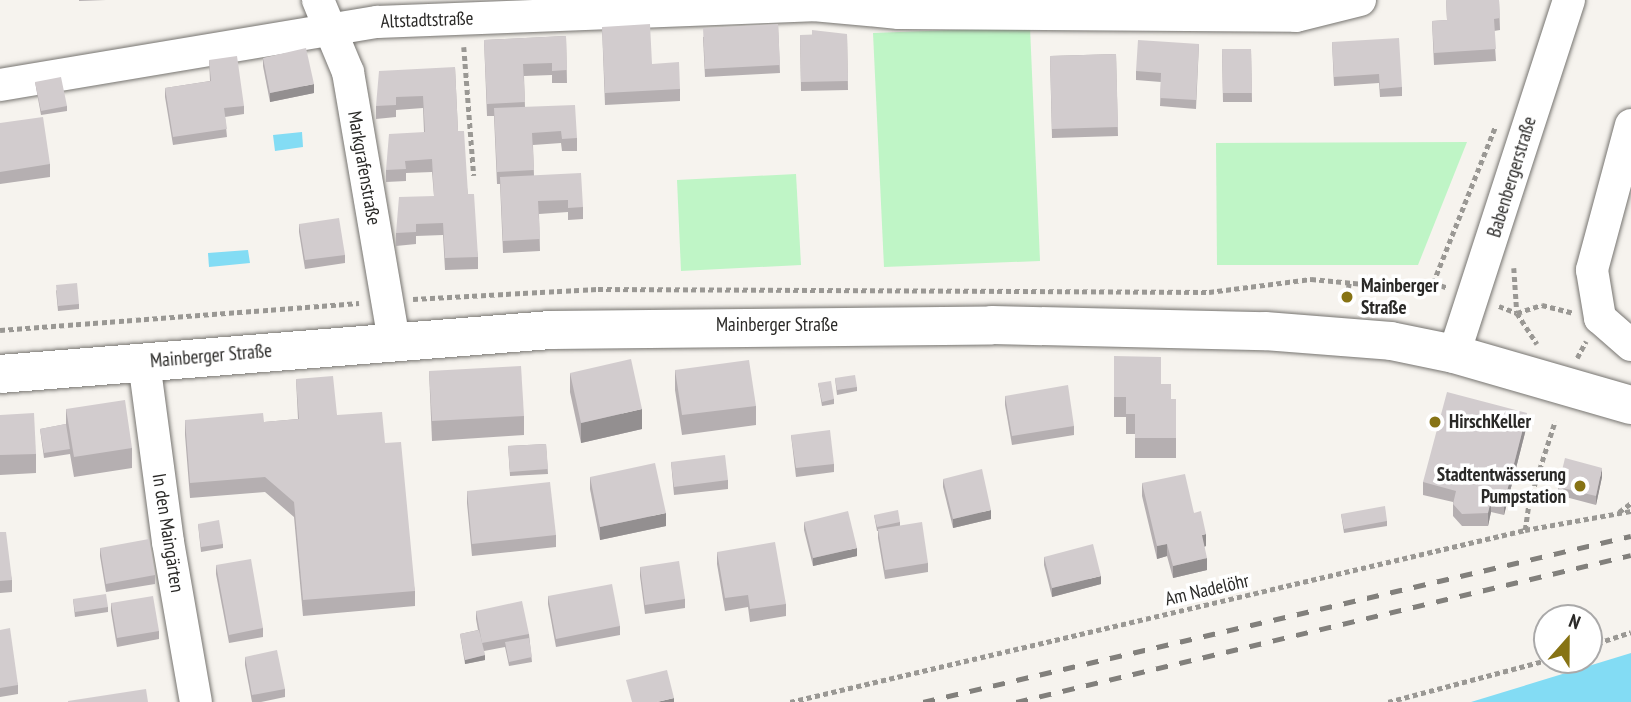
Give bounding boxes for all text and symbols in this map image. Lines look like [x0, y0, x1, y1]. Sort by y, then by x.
street label: Altstadtstraße [380, 7, 474, 33]
street label: Markgrafenstraße [343, 109, 385, 227]
street label: Babenbergerstraße [1483, 114, 1541, 240]
place label: Mainberger Straße [1361, 275, 1439, 319]
marker: Mainberger Straße [1339, 289, 1355, 305]
street label: Mainberger Straße [716, 314, 838, 336]
street label: Mainberger Straße [149, 339, 273, 373]
place label: HirschKeller [1449, 411, 1531, 433]
marker: HirschKeller [1427, 414, 1443, 430]
place label: Stadtentwässerung Pumpstation [1437, 464, 1566, 508]
street label: In den Maingärten [147, 472, 189, 594]
marker: Stadtentwässerung Pumpstation [1572, 478, 1588, 494]
street label: Am Nadelöhr [1163, 569, 1251, 611]
north arrow [1533, 604, 1603, 674]
text: N [1566, 608, 1584, 634]

